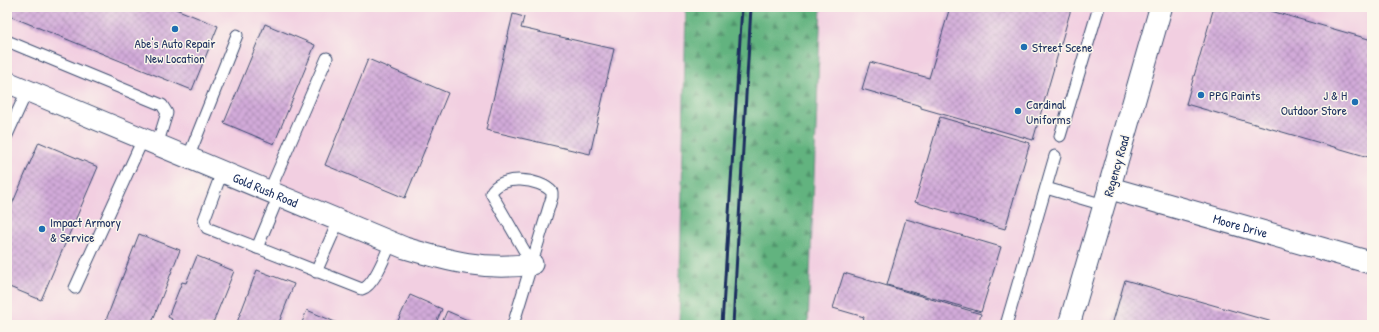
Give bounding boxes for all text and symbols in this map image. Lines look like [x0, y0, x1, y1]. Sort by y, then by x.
marker: Abe's Auto Repair New Location [170, 24, 180, 34]
place label: Abe's Auto Repair New Location [135, 34, 215, 67]
place label: Street Scene [1032, 38, 1093, 56]
marker: Street Scene [1019, 42, 1029, 52]
place label: PPG Paints [1209, 86, 1260, 104]
place label: J & H Outdoor Store [1281, 86, 1347, 119]
marker: PPG Paints [1196, 90, 1206, 100]
place label: Cardinal Uniforms [1026, 95, 1071, 128]
marker: J & H Outdoor Store [1350, 97, 1360, 107]
marker: Cardinal Uniforms [1013, 106, 1023, 116]
street label: Regency Road [1099, 133, 1133, 199]
street label: Gold Rush Road [230, 168, 301, 211]
street label: Moore Drive [1211, 209, 1270, 242]
place label: Impact Armory & Service [50, 213, 121, 246]
marker: Impact Armory & Service [37, 224, 47, 234]

